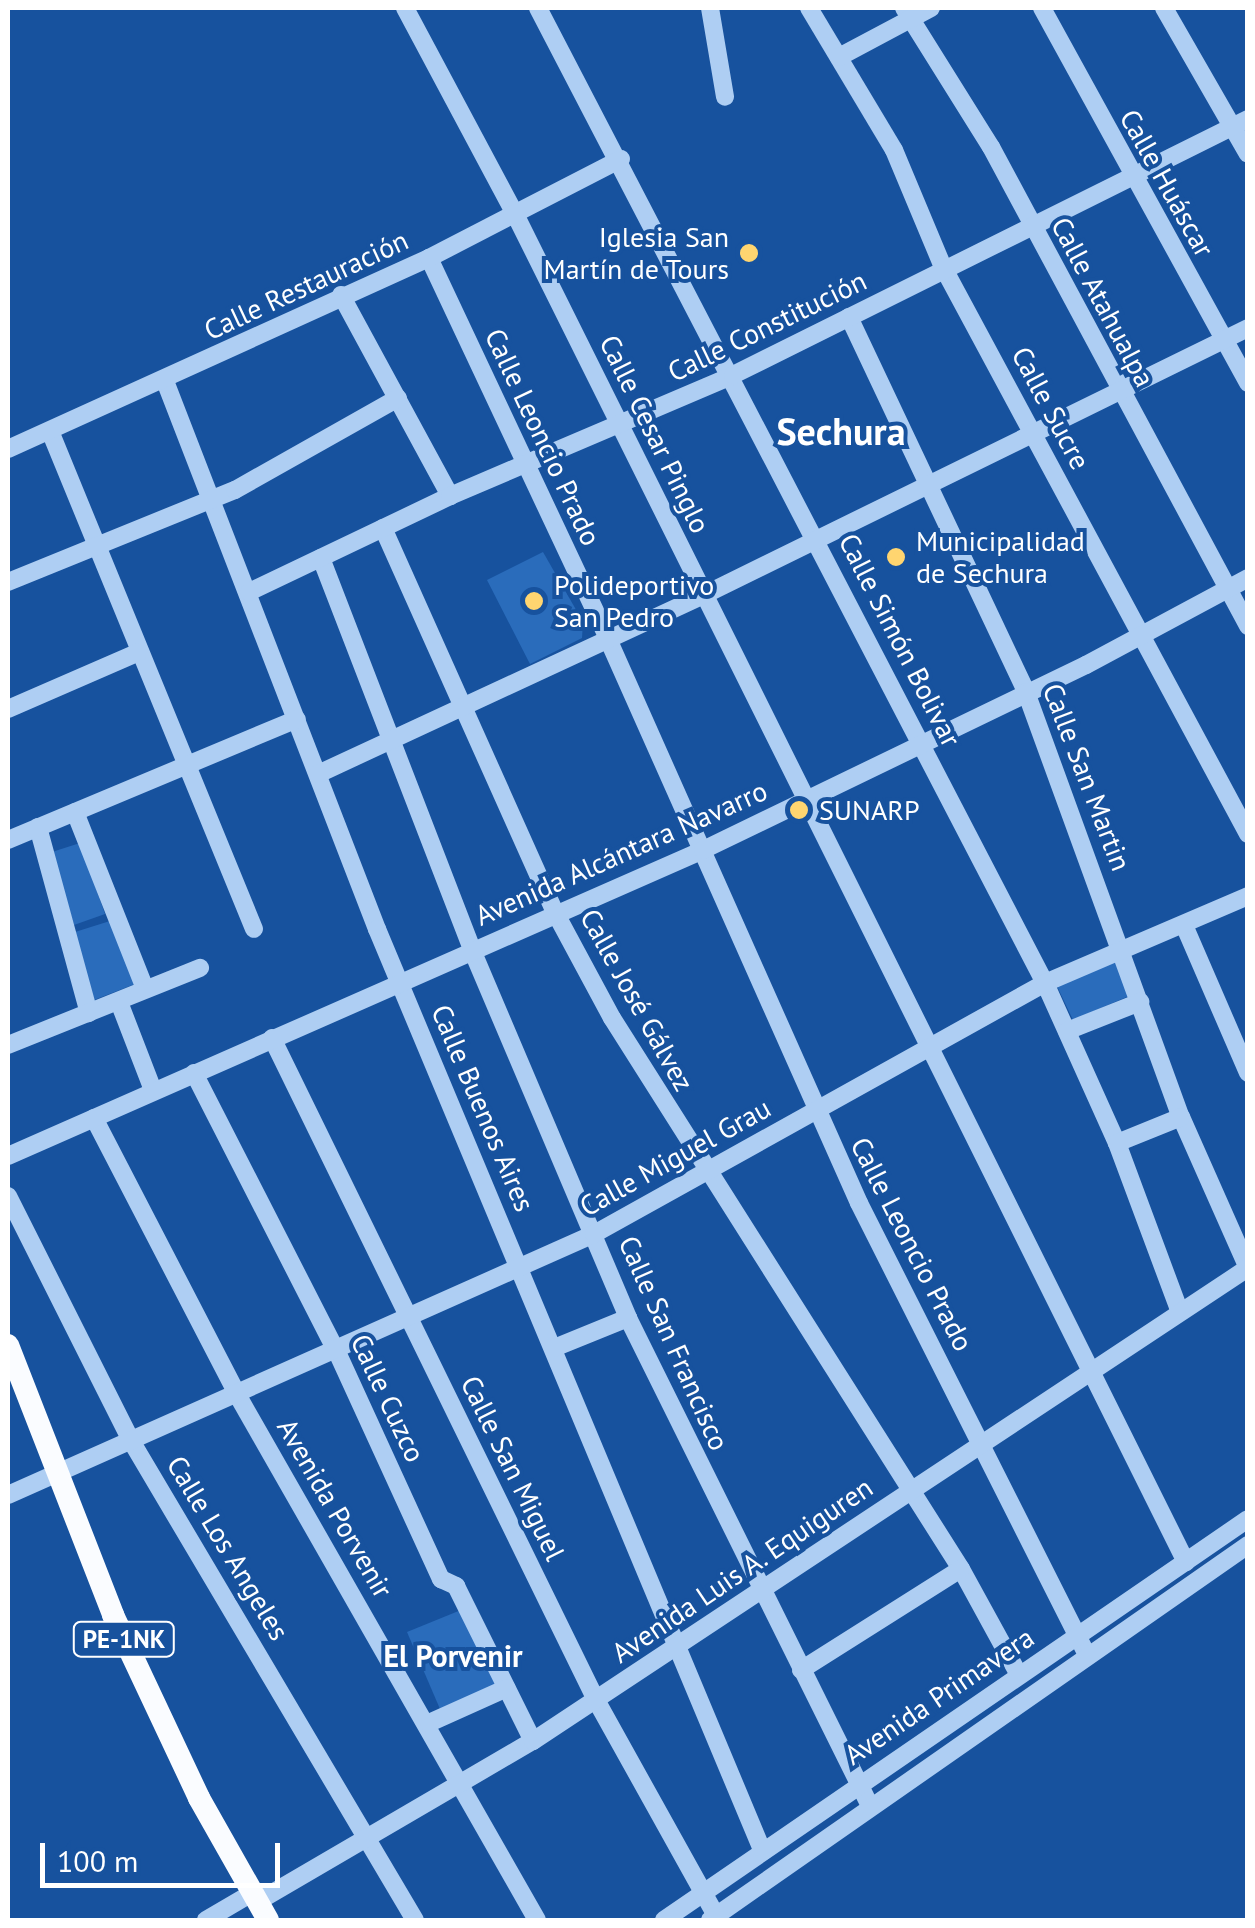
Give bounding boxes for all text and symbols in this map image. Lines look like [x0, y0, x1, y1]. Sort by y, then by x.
street label: Calle Huáscar [1113, 104, 1221, 262]
street label: Calle Atahualpa [1044, 211, 1162, 393]
place label: Iglesia San Martín de Tours [543, 220, 729, 286]
street label: Calle Restauración [199, 223, 413, 347]
marker: Iglesia San Martín de Tours [738, 242, 760, 264]
street label: Calle Constitución [662, 263, 872, 389]
street label: Calle Leoncio Prado [478, 323, 608, 551]
street label: Calle Cesar Pinglo [593, 330, 717, 538]
street label: Calle Sucre [1005, 341, 1097, 475]
district label: Sechura [776, 408, 906, 454]
place label: Municipalidad de Sechura [916, 524, 1085, 590]
street label: Calle Simón Bolivar [832, 528, 968, 752]
marker: Municipalidad de Sechura [885, 546, 907, 568]
place label: Polideportivo San Pedro [554, 568, 714, 634]
marker: Polideportivo San Pedro [523, 590, 545, 612]
street label: Calle San Martin [1036, 679, 1138, 875]
street label: Avenida Alcántara Navarro [469, 773, 773, 933]
place label: SUNARP [819, 793, 920, 827]
marker: SUNARP [788, 799, 810, 821]
street label: Calle José Gálvez [573, 903, 701, 1097]
street label: Calle Buenos Aires [424, 999, 542, 1217]
street label: Calle Miguel Grau [574, 1091, 776, 1223]
street label: Calle Leoncio Prado [844, 1132, 980, 1356]
street label: Calle San Francisco [612, 1231, 736, 1455]
street label: Calle Cuzco [344, 1329, 432, 1467]
street label: Calle San Miguel [454, 1370, 572, 1566]
street label: Avenida Porvenir [270, 1413, 400, 1603]
street label: Calle Los Angeles [160, 1449, 296, 1647]
street label: Avenida Luis A. Equiguren [604, 1469, 880, 1671]
road number: PE-1NK [72, 1619, 176, 1659]
street label: Avenida Primavera [838, 1620, 1040, 1772]
district label: El Porvenir [383, 1638, 523, 1674]
scale bar [45, 1823, 285, 1885]
text: 100 m [57, 1841, 138, 1880]

